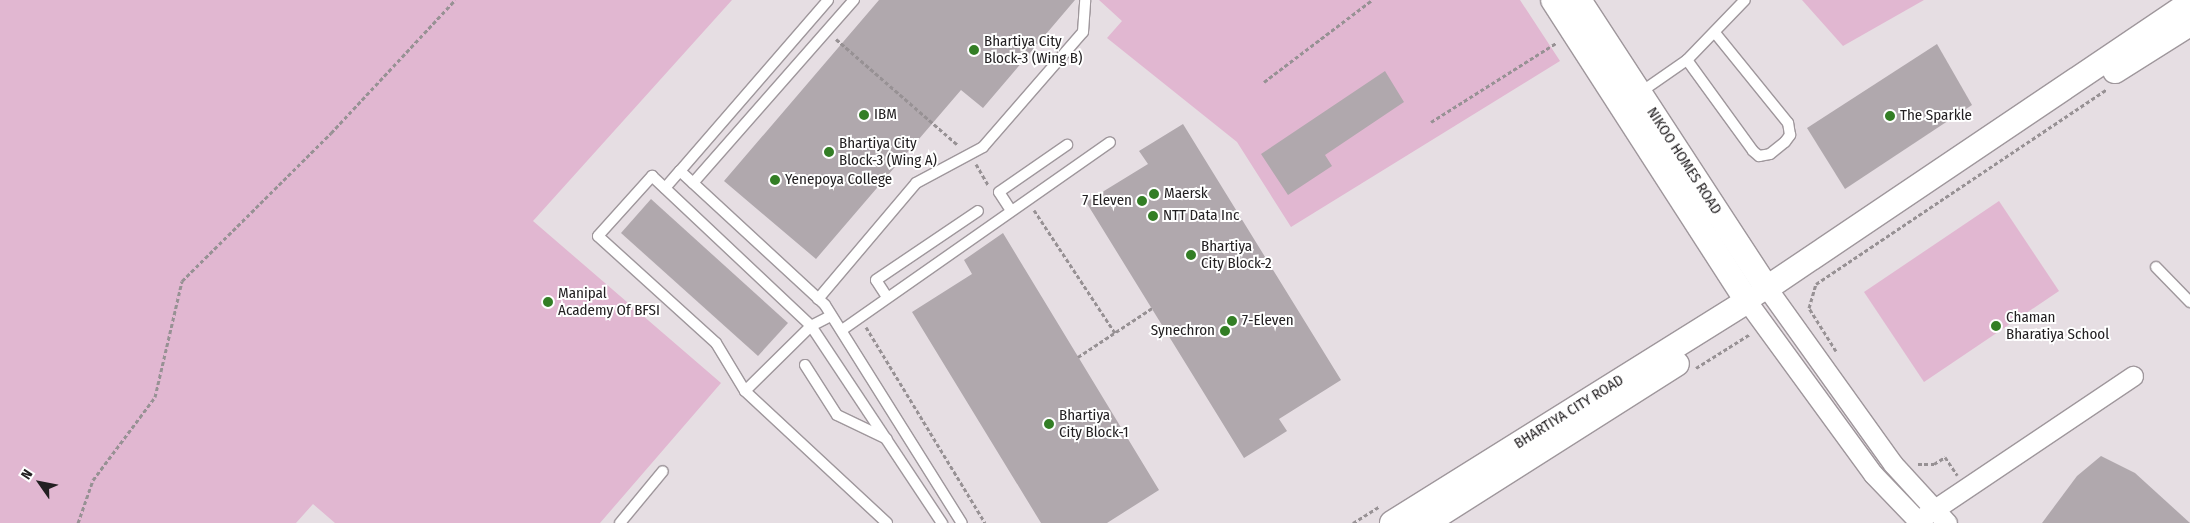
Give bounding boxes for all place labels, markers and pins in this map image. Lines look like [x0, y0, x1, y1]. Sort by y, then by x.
place label: Bhartiya City Block-3 (Wing B) [984, 32, 1082, 67]
marker: Bhartiya City Block-3 (Wing B) [968, 44, 980, 56]
place label: IBM [874, 106, 897, 124]
place label: The Sparkle [1900, 107, 1972, 125]
marker: IBM [858, 109, 870, 121]
marker: The Sparkle [1884, 110, 1896, 122]
place label: Bhartiya City Block-3 (Wing A) [839, 134, 937, 169]
marker: Bhartiya City Block-3 (Wing A) [823, 146, 835, 158]
place label: Yenepoya College [785, 171, 892, 189]
marker: Yenepoya College [769, 174, 781, 186]
place label: Maersk [1164, 185, 1208, 203]
marker: Maersk [1148, 188, 1160, 200]
place label: 7 Eleven [1082, 192, 1132, 210]
marker: 7 Eleven [1136, 195, 1148, 207]
place label: NTT Data Inc [1163, 207, 1239, 225]
marker: NTT Data Inc [1147, 210, 1159, 222]
place label: Bhartiya City Block-2 [1201, 237, 1272, 272]
marker: Bhartiya City Block-2 [1185, 249, 1197, 261]
place label: Manipal Academy Of BFSI [558, 284, 660, 319]
marker: Manipal Academy Of BFSI [542, 296, 554, 308]
place label: Chaman Bharatiya School [2006, 308, 2109, 343]
place label: 7-Eleven [1242, 312, 1294, 330]
marker: 7-Eleven [1226, 315, 1238, 327]
marker: Chaman Bharatiya School [1990, 320, 2002, 332]
place label: Synechron [1151, 322, 1215, 340]
marker: Synechron [1219, 325, 1231, 337]
place label: Bhartiya City Block-1 [1059, 406, 1129, 441]
marker: Bhartiya City Block-1 [1043, 418, 1055, 430]

